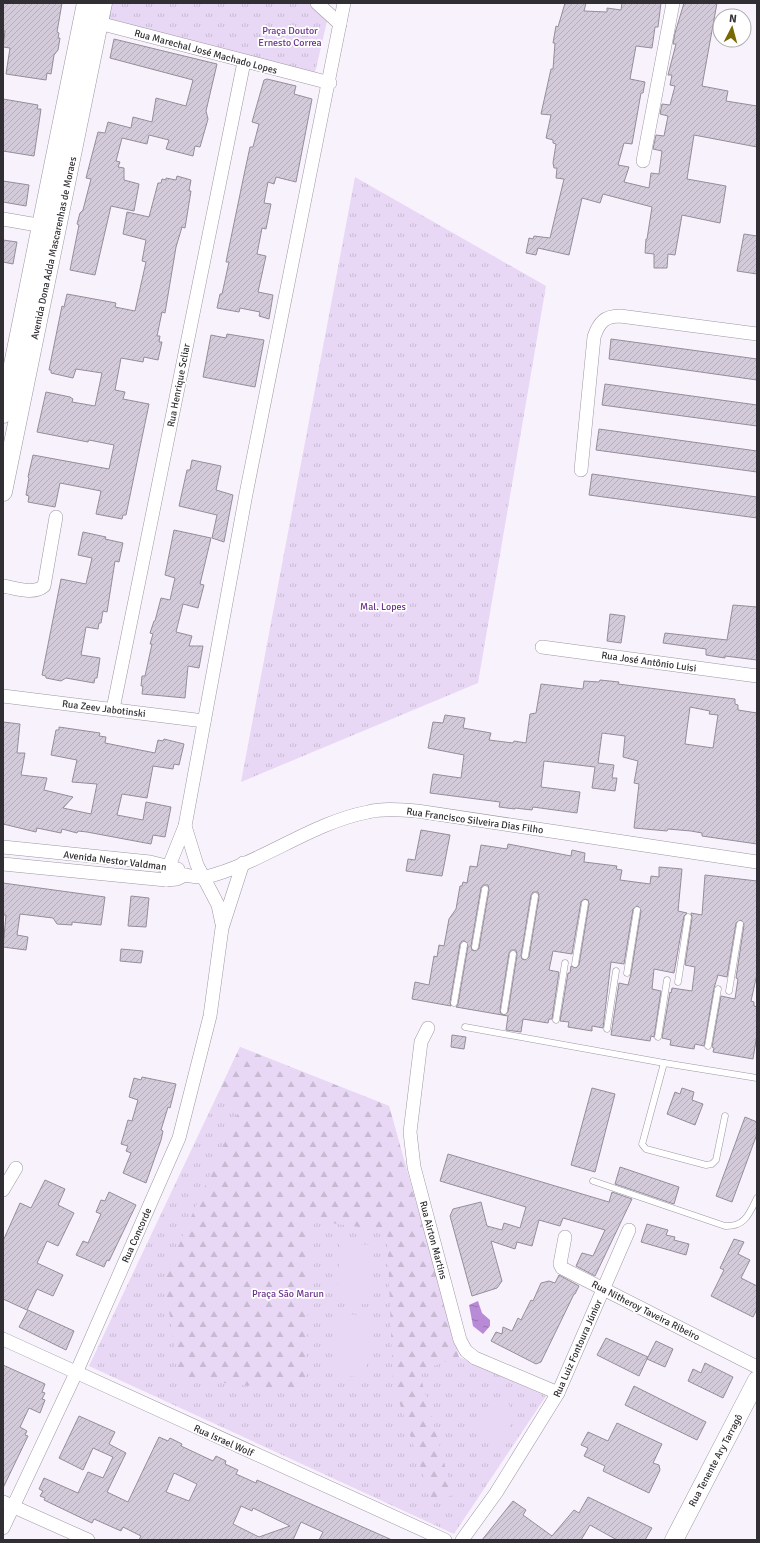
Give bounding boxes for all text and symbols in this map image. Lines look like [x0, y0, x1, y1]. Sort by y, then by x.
north arrow [712, 8, 752, 48]
text: N [729, 12, 737, 25]
park label: Praça Doutor Ernesto Correa [258, 25, 322, 49]
street label: Rua Marechal José Machado Lopes [133, 27, 279, 77]
street label: Avenida Dona Adda Mascarenhas de Moraes [29, 155, 79, 341]
street label: Rua Henrique Scliar [165, 342, 193, 428]
park label: Mal. Lopes [360, 601, 406, 613]
street label: Rua José Antônio Luisi [601, 649, 697, 675]
street label: Rua Zeev Jabotinski [61, 698, 146, 720]
street label: Rua Francisco Silveira Dias Filho [406, 805, 544, 837]
street label: Avenida Nestor Valdman [63, 849, 167, 873]
street label: Rua Airton Martins [417, 1200, 449, 1281]
street label: Rua Concorde [119, 1206, 154, 1265]
street label: Rua Nitheroy Taveira Ribeiro [589, 1278, 702, 1343]
park label: Praça São Marun [252, 1288, 324, 1300]
street label: Rua Luiz Fontoura Júnior [551, 1297, 605, 1399]
street label: Rua Tenente Ary Tarragô [686, 1412, 745, 1509]
street label: Rua Israel Wolf [192, 1422, 256, 1460]

